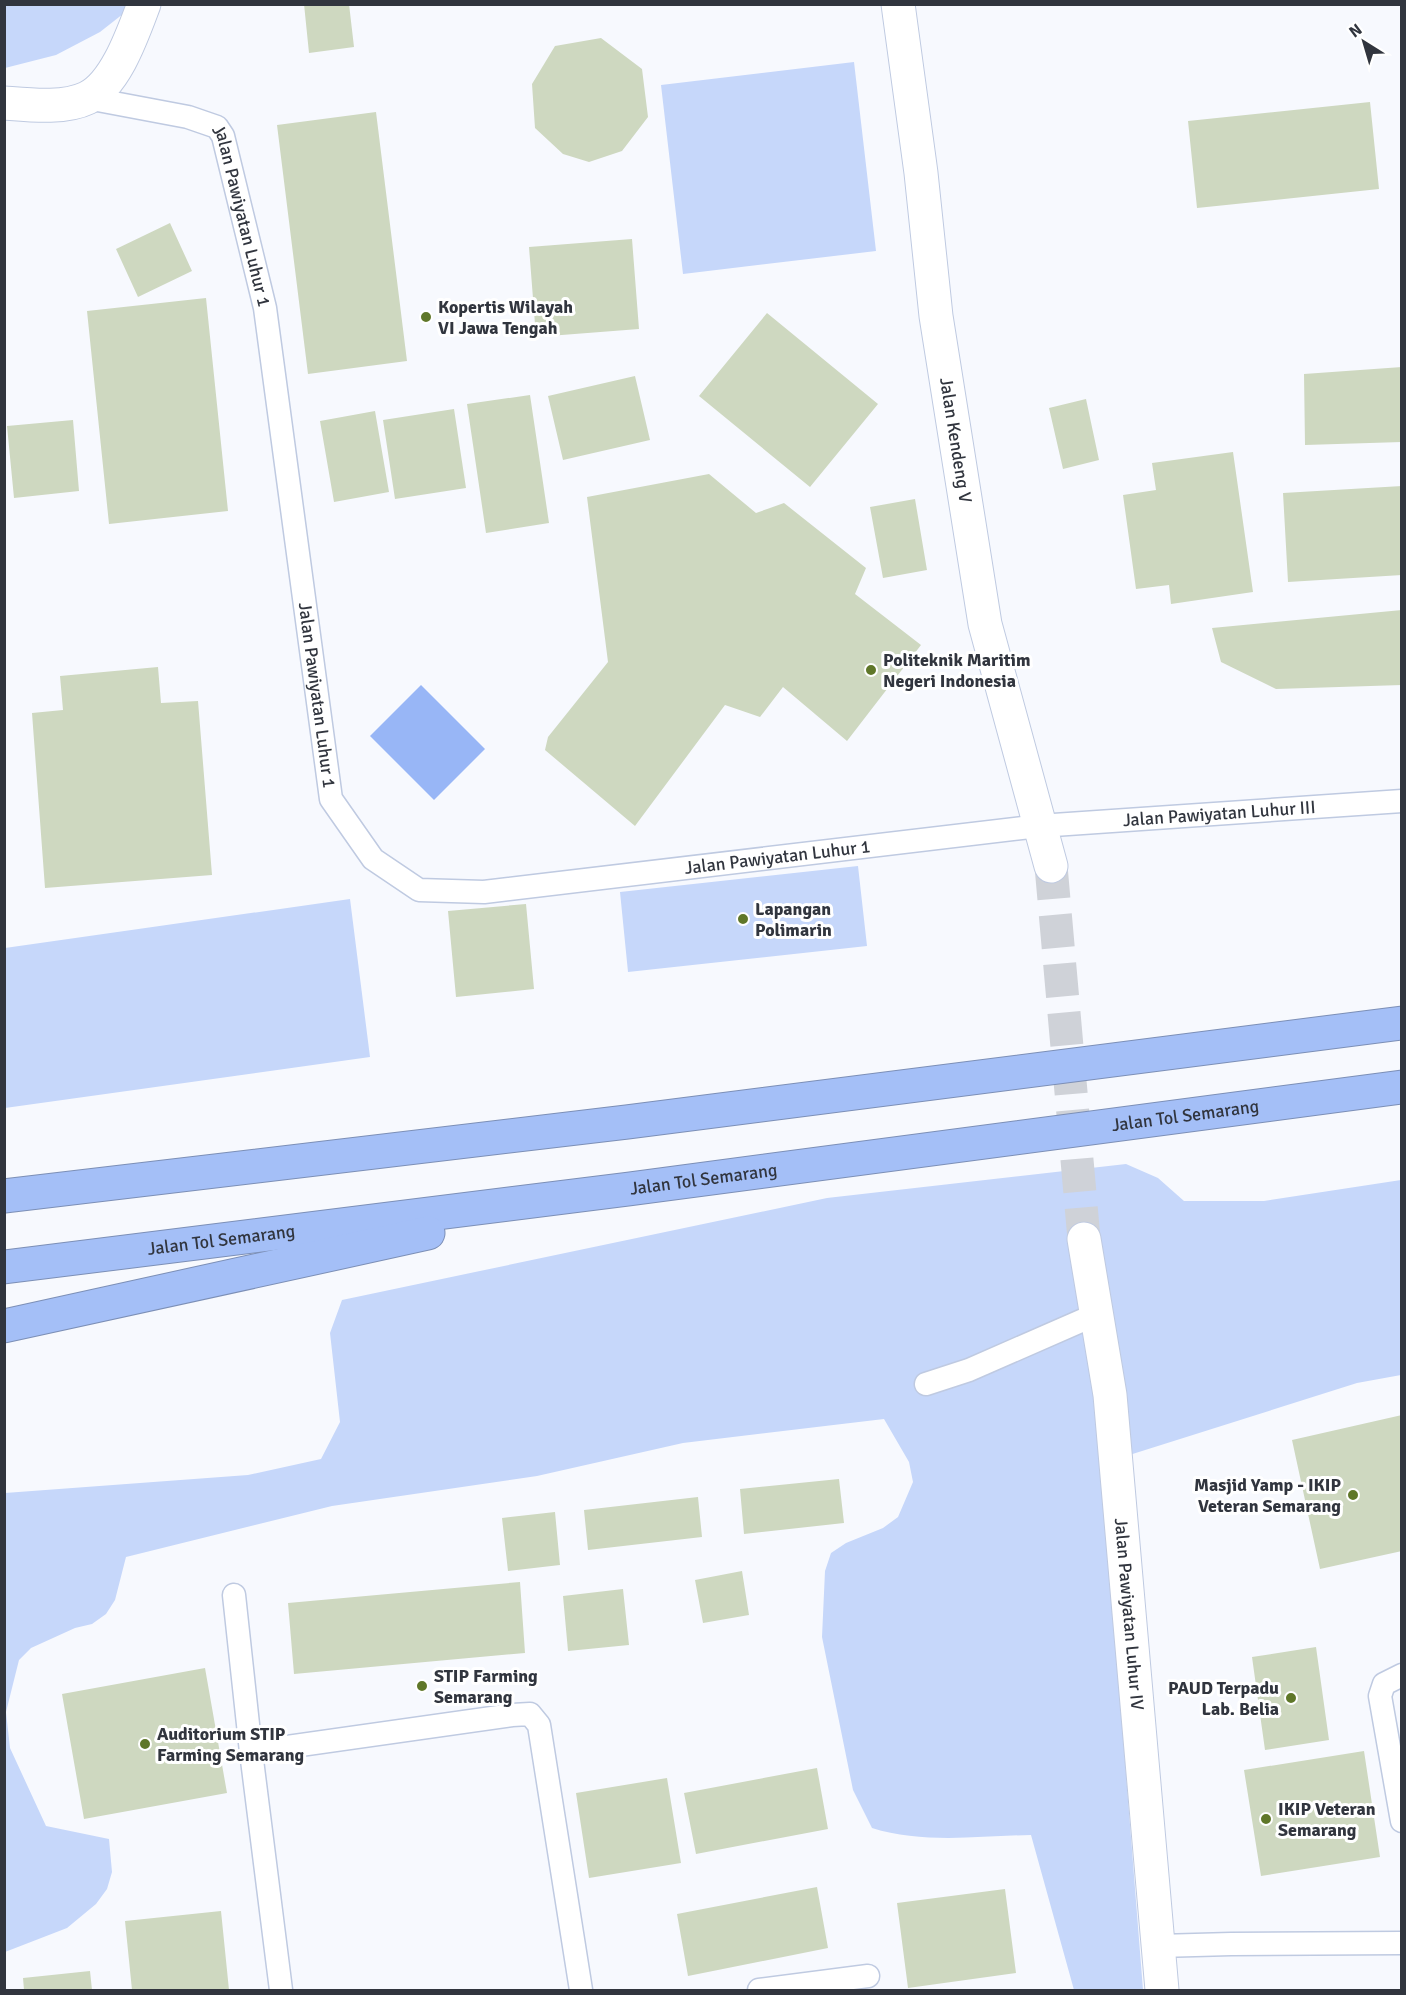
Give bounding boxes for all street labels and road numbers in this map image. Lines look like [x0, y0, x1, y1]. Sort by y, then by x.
street label: Jalan Pawiyatan Luhur 1 [207, 120, 275, 309]
street label: Jalan Kendeng V [935, 376, 977, 505]
street label: Jalan Pawiyatan Luhur 1 [294, 601, 340, 789]
street label: Jalan Pawiyatan Luhur III [1122, 796, 1316, 831]
street label: Jalan Pawiyatan Luhur 1 [683, 835, 872, 879]
street label: Jalan Tol Semarang [1110, 1095, 1260, 1136]
street label: Jalan Tol Semarang [628, 1159, 779, 1200]
street label: Jalan Tol Semarang [146, 1220, 296, 1260]
street label: Jalan Pawiyatan Luhur IV [1110, 1517, 1149, 1712]

